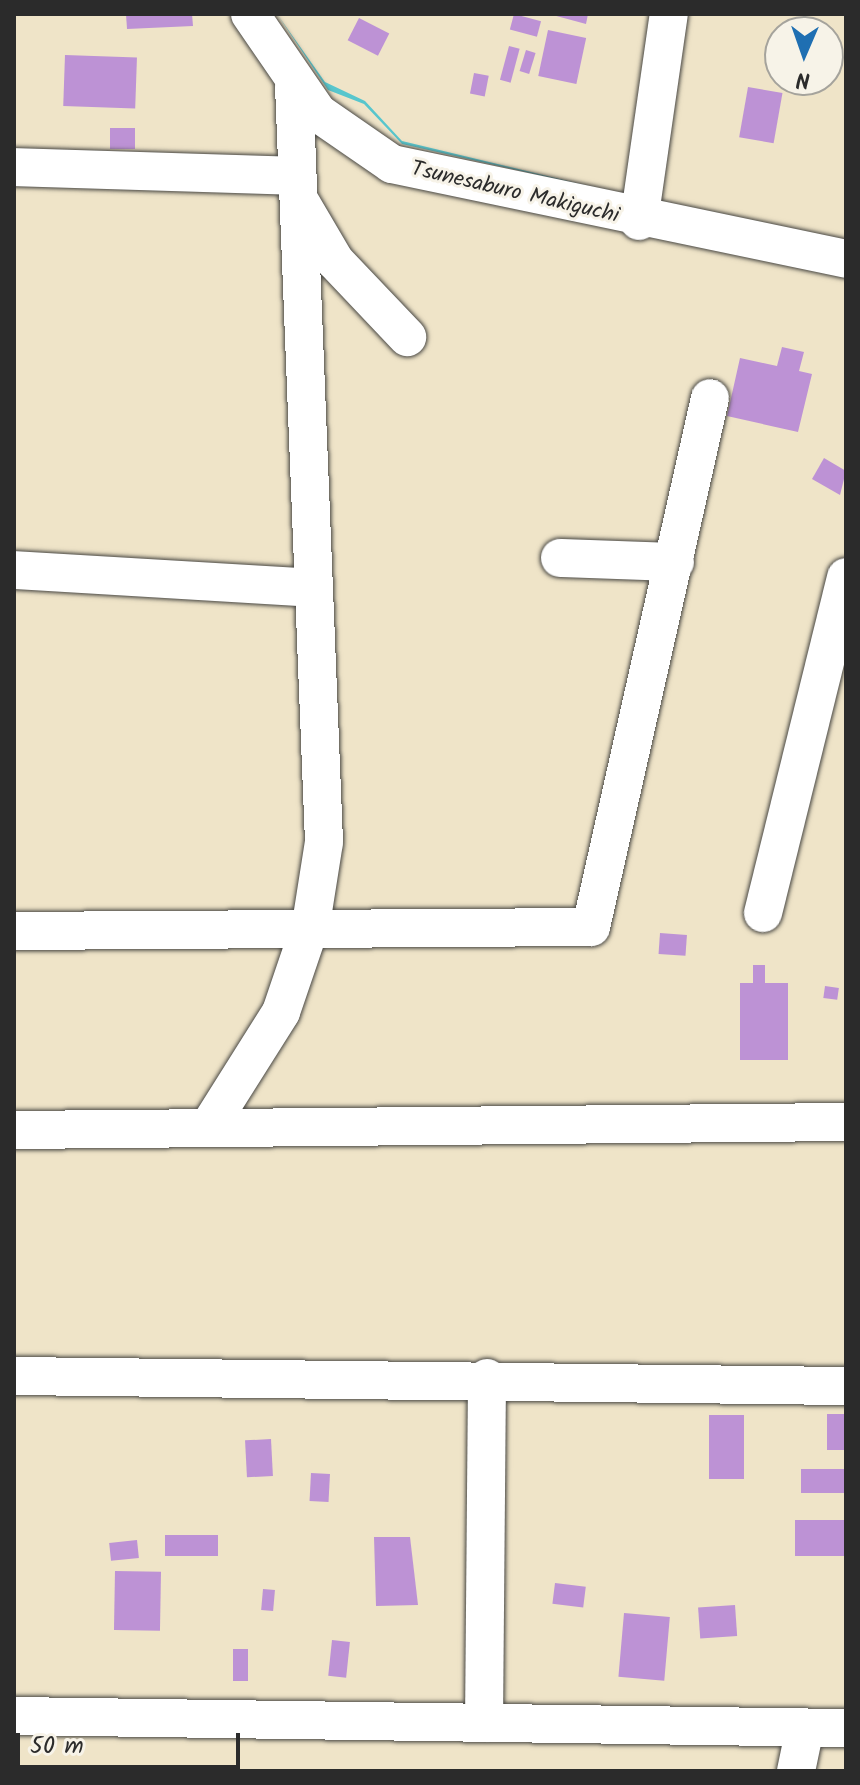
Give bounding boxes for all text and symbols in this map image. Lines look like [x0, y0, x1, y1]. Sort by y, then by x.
north arrow [764, 16, 844, 96]
text: N [796, 61, 811, 96]
street label: Tsunesaburo Makiguchi [409, 156, 621, 230]
scale bar [20, 1717, 244, 1767]
text: 50 m [30, 1727, 84, 1766]

